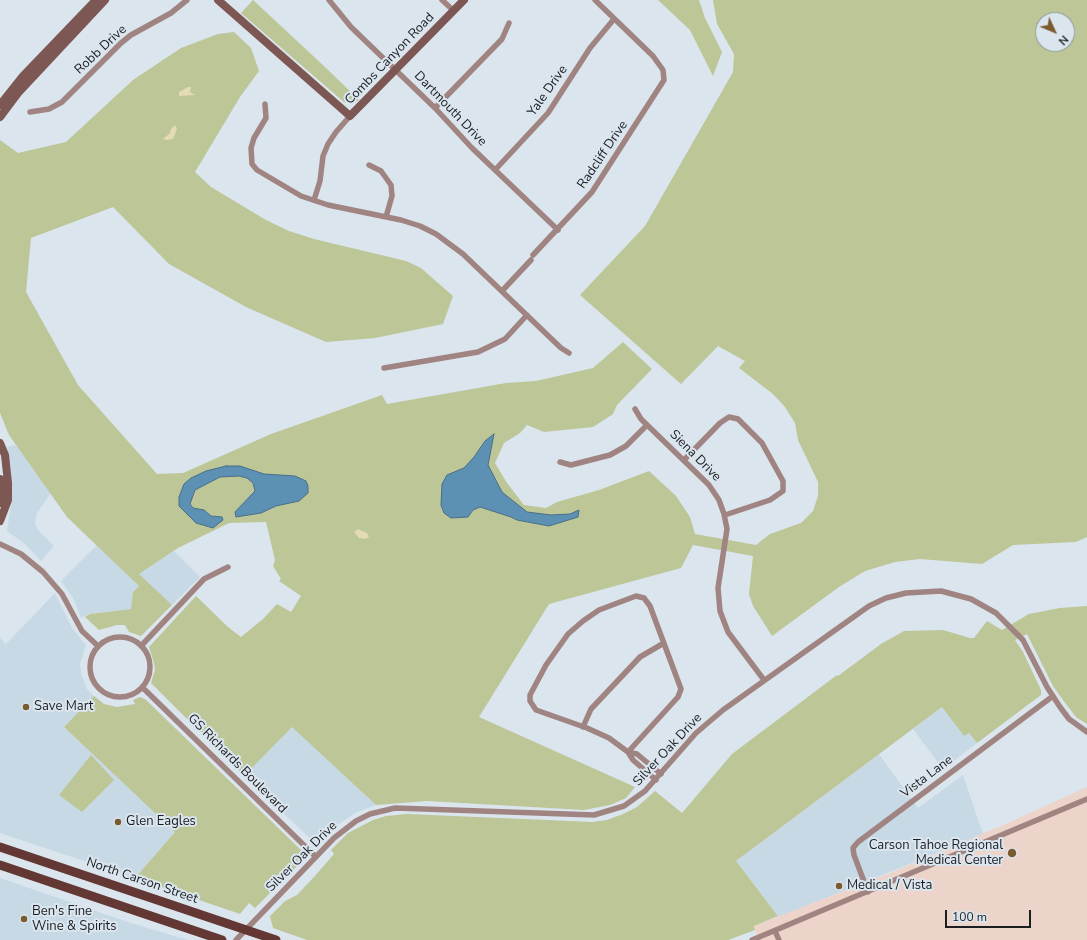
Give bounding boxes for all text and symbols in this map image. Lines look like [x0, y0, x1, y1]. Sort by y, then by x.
street label: Combs Canyon Road [342, 10, 438, 108]
north arrow [1035, 12, 1075, 52]
street label: Robb Drive [72, 22, 130, 78]
text: N [1055, 32, 1072, 48]
street label: Yale Drive [525, 63, 571, 119]
street label: Dartmouth Drive [410, 68, 490, 150]
street label: Radcliff Drive [575, 118, 631, 192]
street label: Siena Drive [666, 427, 724, 485]
place label: Save Mart [34, 699, 93, 715]
marker: Save Mart [21, 702, 31, 712]
street label: Silver Oak Drive [630, 710, 706, 790]
street label: GS Richards Boulevard [184, 711, 290, 817]
street label: Vista Lane [898, 752, 956, 802]
place label: Glen Eagles [126, 814, 196, 830]
marker: Glen Eagles [113, 817, 123, 827]
street label: Silver Oak Drive [263, 818, 341, 896]
place label: Carson Tahoe Regional Medical Center [869, 838, 1003, 869]
marker: Carson Tahoe Regional Medical Center [1006, 847, 1018, 859]
street label: North Carson Street [84, 855, 200, 907]
place label: Medical / Vista [847, 878, 932, 894]
marker: Medical / Vista [834, 881, 844, 891]
scale bar [947, 902, 1033, 928]
place label: Ben's Fine Wine & Spirits [32, 904, 116, 935]
text: 100 m [952, 909, 987, 925]
marker: Ben's Fine Wine & Spirits [19, 914, 29, 924]

